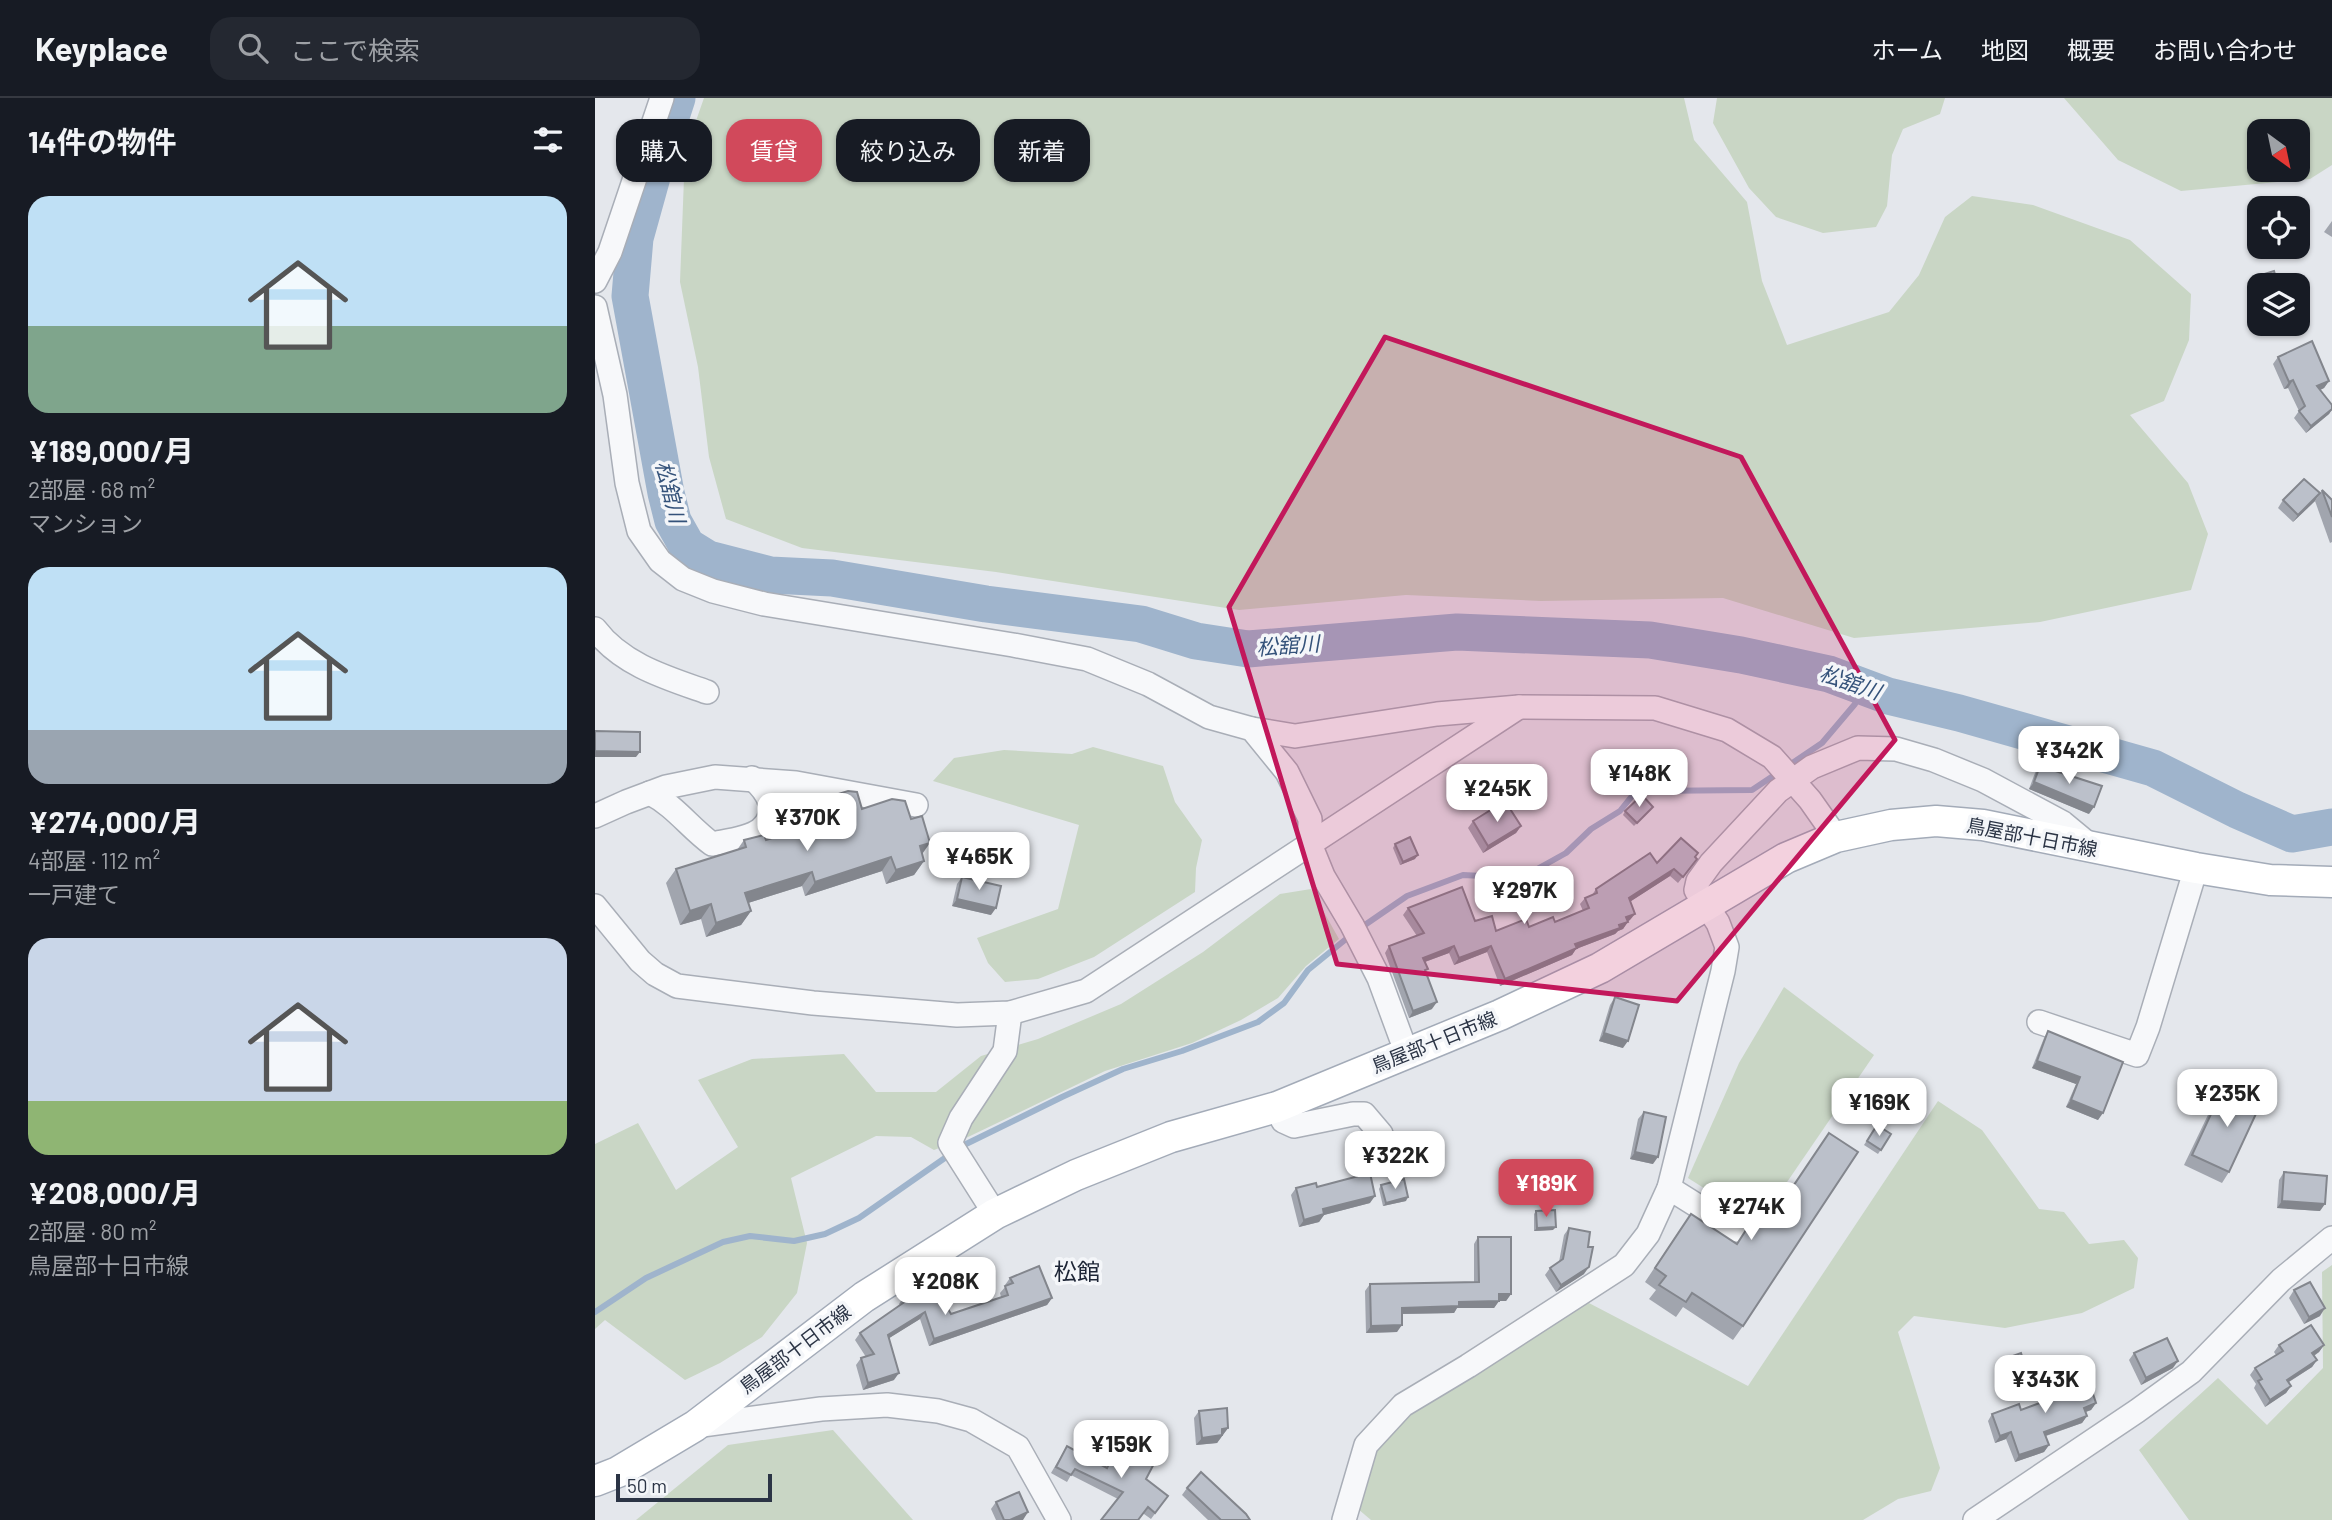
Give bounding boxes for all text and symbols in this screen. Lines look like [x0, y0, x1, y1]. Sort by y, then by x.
search box [210, 17, 700, 80]
text: Keyplace [35, 28, 168, 68]
icon: search [234, 29, 272, 67]
text: ここで検索 [290, 34, 420, 65]
text: ホーム [1872, 35, 1943, 64]
text: 地図 [1981, 35, 2029, 64]
text: 概要 [2067, 35, 2115, 64]
text: お問い合わせ [2153, 35, 2297, 64]
chip: 購入 [616, 119, 712, 182]
chip: 賃貸 [726, 119, 822, 182]
chip: 絞り込み [836, 119, 980, 182]
chip: 新着 [994, 119, 1090, 182]
north arrow [2247, 119, 2310, 182]
map controls [2247, 119, 2310, 336]
icon: filters [529, 121, 567, 159]
text: 14件の物件 [28, 123, 177, 159]
button: locate [2247, 196, 2310, 259]
icon: home [235, 242, 361, 368]
button: layers [2247, 273, 2310, 336]
text: ¥189,000/月 [28, 432, 194, 468]
water label: 松舘川 [652, 458, 692, 527]
text: 2部屋 · 68 m² [28, 475, 155, 503]
text: マンション [28, 509, 143, 537]
icon: home [235, 613, 361, 739]
water label: 松舘川 [1256, 630, 1322, 659]
water label: 松舘川 [1817, 660, 1886, 704]
pin: ¥342K [2020, 726, 2118, 786]
text: ¥342K [2034, 735, 2104, 763]
pin: ¥148K [1590, 750, 1688, 809]
text: ¥148K [1607, 758, 1671, 786]
pin: ¥245K [1448, 764, 1546, 824]
text: ¥245K [1462, 773, 1532, 801]
pin: ¥370K [758, 794, 856, 853]
text: ¥370K [773, 802, 841, 830]
text: ¥274,000/月 [28, 803, 201, 839]
street label: 鳥屋部十日市線 [1965, 813, 2100, 860]
pin: ¥465K [930, 832, 1028, 892]
text: ¥465K [945, 841, 1013, 869]
text: 4部屋 · 112 m² [28, 846, 160, 874]
pin: ¥297K [1475, 866, 1573, 926]
text: ¥297K [1491, 875, 1557, 903]
text: 一戸建て [28, 880, 120, 908]
icon: home [235, 984, 361, 1110]
street label: 鳥屋部十日市線 [1368, 1006, 1500, 1077]
pin: ¥235K [2178, 1070, 2276, 1129]
text: ¥235K [2193, 1078, 2261, 1106]
pin: ¥169K [1830, 1079, 1928, 1138]
text: ¥169K [1848, 1087, 1910, 1115]
pin: ¥322K [1346, 1132, 1444, 1191]
text: ¥322K [1361, 1140, 1429, 1168]
pin: ¥189K [1497, 1160, 1595, 1219]
text: ¥189K [1515, 1168, 1577, 1196]
text: ¥208,000/月 [28, 1174, 201, 1210]
pin: ¥274K [1702, 1182, 1800, 1242]
text: ¥274K [1717, 1191, 1785, 1219]
text: 2部屋 · 80 m² [28, 1217, 156, 1245]
text: 鳥屋部十日市線 [28, 1251, 189, 1279]
district label: 松館 [1054, 1257, 1100, 1285]
pin: ¥208K [896, 1258, 994, 1317]
text: ¥208K [911, 1266, 979, 1294]
street label: 鳥屋部十日市線 [735, 1299, 855, 1398]
pin: ¥343K [1996, 1356, 2094, 1415]
text: ¥343K [2011, 1364, 2079, 1392]
pin: ¥159K [1072, 1420, 1170, 1480]
text: ¥159K [1090, 1429, 1152, 1457]
scale bar [616, 1471, 772, 1503]
text: 50 m [627, 1474, 667, 1497]

